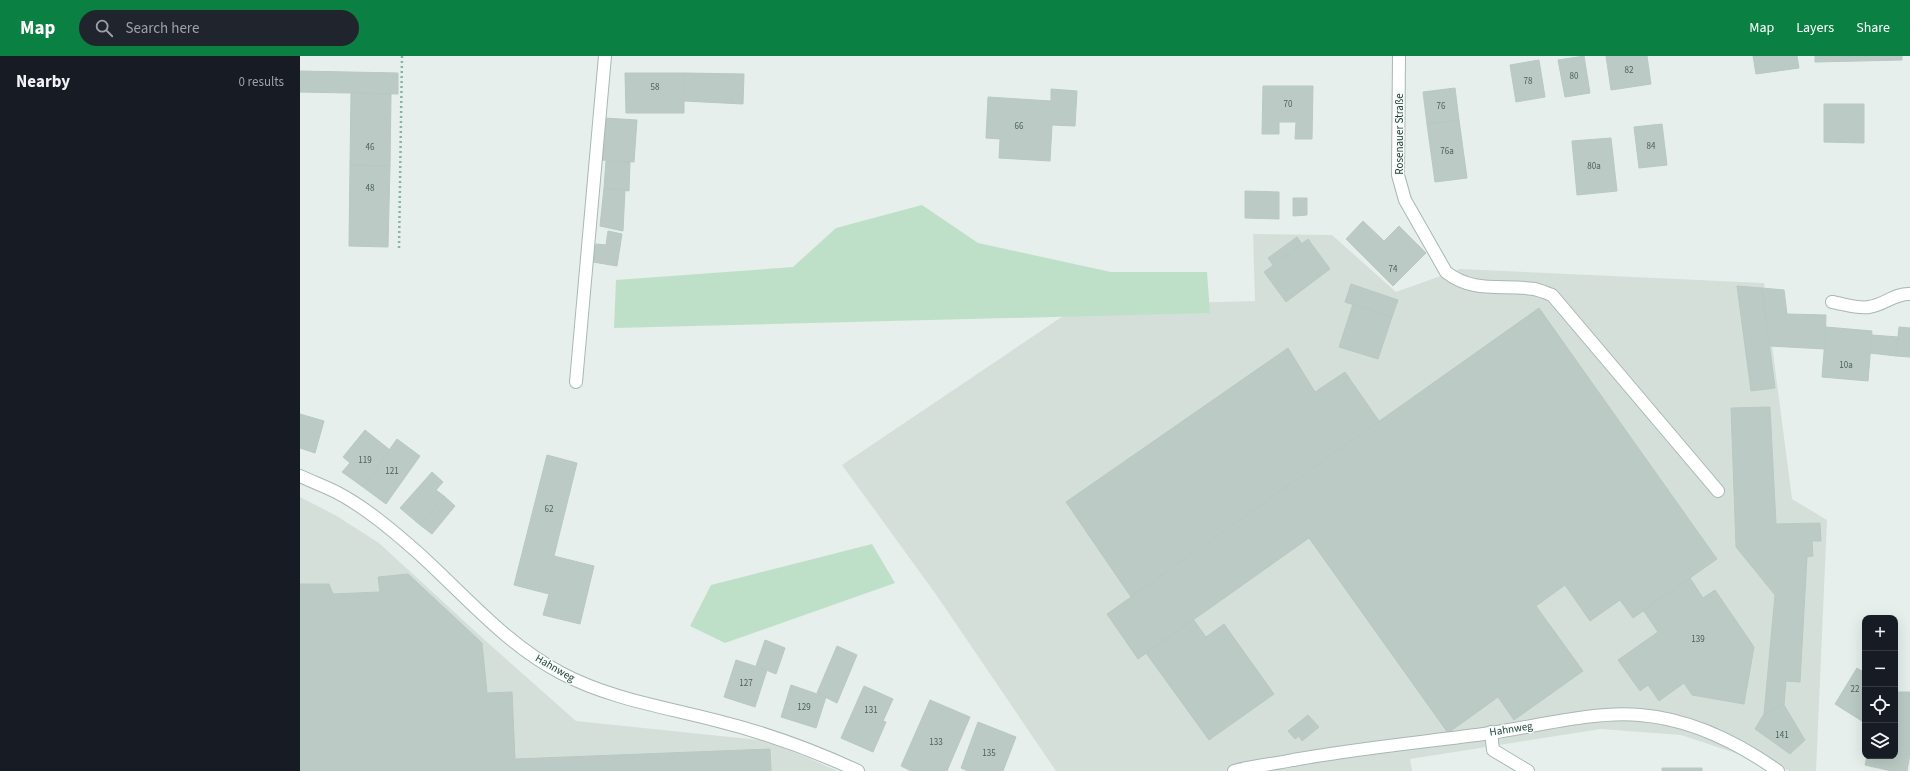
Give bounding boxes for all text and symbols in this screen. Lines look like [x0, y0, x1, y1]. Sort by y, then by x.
search box [79, 10, 359, 46]
text: Map [20, 15, 55, 42]
icon: search [93, 17, 115, 39]
text: Search here [125, 18, 199, 39]
text: Map [1749, 18, 1774, 38]
text: Layers [1796, 18, 1834, 38]
text: Share [1856, 18, 1890, 38]
house number: 82 [1625, 64, 1634, 77]
text: Nearby [16, 70, 70, 94]
house number: 80 [1570, 70, 1579, 83]
text: 0 results [239, 73, 284, 91]
house number: 78 [1524, 75, 1533, 88]
house number: 58 [651, 81, 660, 94]
street label: Rosenauer Straße [1392, 93, 1407, 175]
house number: 70 [1284, 98, 1293, 111]
house number: 76 [1437, 100, 1446, 113]
house number: 66 [1015, 120, 1024, 133]
house number: 84 [1647, 140, 1656, 153]
house number: 46 [366, 141, 375, 154]
house number: 76a [1440, 145, 1454, 158]
house number: 80a [1587, 160, 1601, 173]
house number: 48 [366, 182, 375, 195]
house number: 74 [1389, 263, 1398, 276]
house number: 10a [1839, 359, 1853, 372]
house number: 119 [358, 454, 372, 467]
house number: 121 [385, 465, 399, 478]
house number: 62 [545, 503, 554, 516]
map controls [1862, 615, 1898, 759]
button: + [1862, 615, 1898, 651]
house number: 139 [1691, 633, 1705, 646]
street label: Hahnweg [532, 651, 578, 686]
button: − [1862, 651, 1898, 687]
house number: 127 [739, 677, 753, 690]
house number: 22 [1851, 683, 1860, 696]
button: locate [1862, 687, 1898, 723]
house number: 129 [797, 701, 811, 714]
house number: 131 [864, 704, 878, 717]
street label: Hahnweg [1488, 718, 1534, 740]
button: layers [1862, 723, 1898, 759]
house number: 141 [1775, 729, 1789, 742]
house number: 133 [929, 736, 943, 749]
house number: 135 [982, 747, 996, 760]

